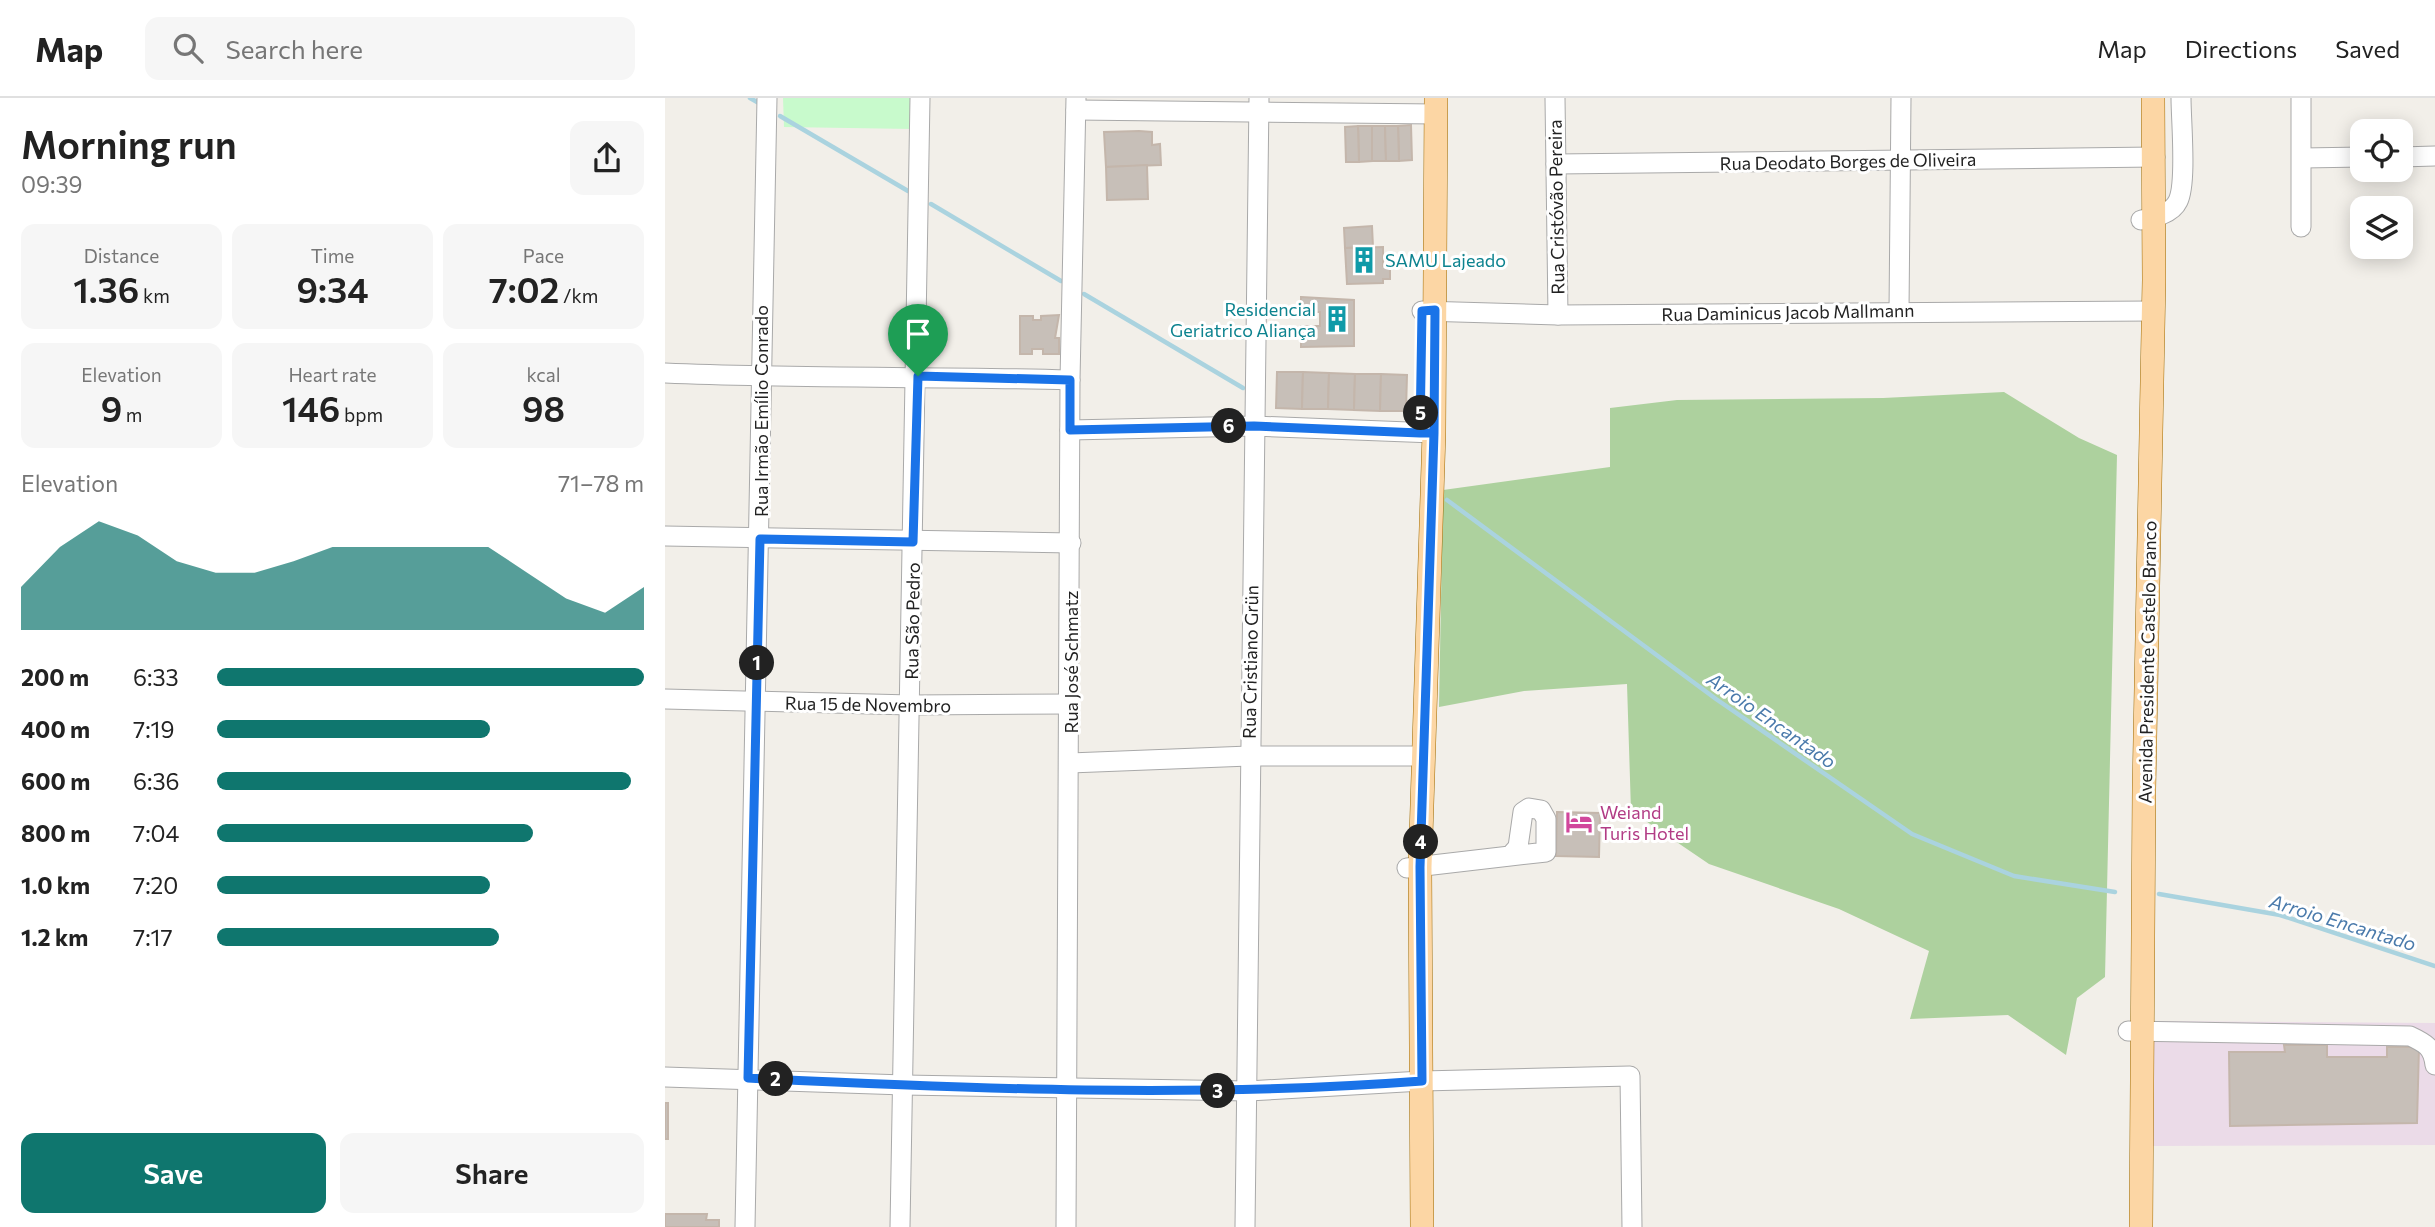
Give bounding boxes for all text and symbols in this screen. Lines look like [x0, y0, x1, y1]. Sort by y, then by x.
search box [145, 17, 635, 80]
text: Map [35, 28, 103, 69]
icon: search [169, 29, 207, 67]
text: Search here [225, 33, 363, 64]
text: Map [2097, 34, 2147, 63]
text: Directions [2185, 34, 2297, 63]
text: Saved [2335, 34, 2400, 63]
street label: Rua Cristóvão Pereira [1543, 119, 1569, 295]
map controls [2350, 119, 2413, 259]
button: locate [2350, 119, 2413, 182]
text: Morning run [21, 120, 237, 167]
button: share [570, 121, 644, 195]
street label: Rua Deodato Borges de Oliveira [1720, 148, 1976, 174]
text: 09:39 [21, 170, 82, 198]
button: layers [2350, 196, 2413, 259]
text: Distance [84, 244, 159, 267]
text: Time [311, 244, 354, 267]
text: Pace [523, 244, 564, 267]
building icon: SAMU Lajeado [1349, 245, 1379, 275]
place label: SAMU Lajeado [1385, 249, 1506, 271]
text: 1.36 [73, 267, 139, 310]
text: 9:34 [297, 267, 368, 310]
text: 7:02 [489, 267, 559, 310]
text: km [139, 284, 170, 307]
text: /km [559, 284, 598, 307]
place label: Residencial Geriatrico Aliança [1170, 298, 1316, 341]
street label: Rua Daminicus Jacob Mallmann [1661, 299, 1915, 325]
pin [888, 304, 948, 376]
building icon: Residencial Geriatrico Aliança [1322, 304, 1352, 334]
street label: Rua Irmão Emílio Conrado [750, 305, 772, 517]
icon: arrive [899, 315, 937, 353]
text: Elevation [81, 363, 162, 386]
text: Heart rate [288, 363, 377, 386]
text: kcal [526, 363, 561, 386]
text: 9 [101, 386, 122, 429]
text: 146 [282, 386, 340, 429]
text: 98 [522, 386, 565, 429]
pin: 5 [1403, 396, 1439, 430]
text: 5 [1415, 401, 1426, 424]
text: m [122, 403, 142, 426]
text: bpm [340, 403, 383, 426]
pin: 6 [1211, 408, 1247, 444]
text: 6 [1223, 414, 1234, 437]
text: Elevation [21, 469, 118, 497]
text: 71–78 m [558, 469, 644, 497]
street label: Avenida Presidente Castelo Branco [2134, 521, 2160, 803]
street label: Rua São Pedro [900, 562, 924, 680]
street label: Rua Cristiano Grün [1238, 585, 1262, 739]
street label: Rua José Schmatz [1060, 590, 1082, 734]
pin: 1 [739, 646, 775, 680]
text: 1 [752, 651, 761, 674]
text: 200 m [21, 663, 89, 691]
text: 6:33 [133, 663, 179, 691]
water label: Arroio Encantado [1702, 667, 1841, 773]
street label: Rua 15 de Novembro [785, 692, 951, 716]
text: 400 m [21, 715, 90, 743]
text: 7:19 [133, 715, 174, 743]
text: 600 m [21, 767, 90, 795]
text: 6:36 [133, 767, 179, 795]
place label: Weiand Turis Hotel [1600, 801, 1689, 844]
hotel icon: Weiand Turis Hotel [1564, 807, 1594, 837]
text: 800 m [21, 819, 90, 847]
text: 7:04 [133, 819, 179, 847]
pin: 4 [1403, 824, 1439, 860]
text: 4 [1415, 830, 1426, 853]
text: 1.0 km [21, 871, 90, 899]
text: 7:20 [133, 871, 178, 899]
water label: Arroio Encantado [2266, 889, 2419, 955]
text: 1.2 km [21, 923, 88, 951]
text: 7:17 [133, 923, 173, 951]
pin: 2 [759, 1062, 793, 1096]
text: 2 [770, 1067, 781, 1090]
pin: 3 [1201, 1074, 1235, 1108]
text: 3 [1212, 1079, 1223, 1102]
button: Save [21, 1133, 326, 1213]
button: Share [340, 1133, 644, 1213]

